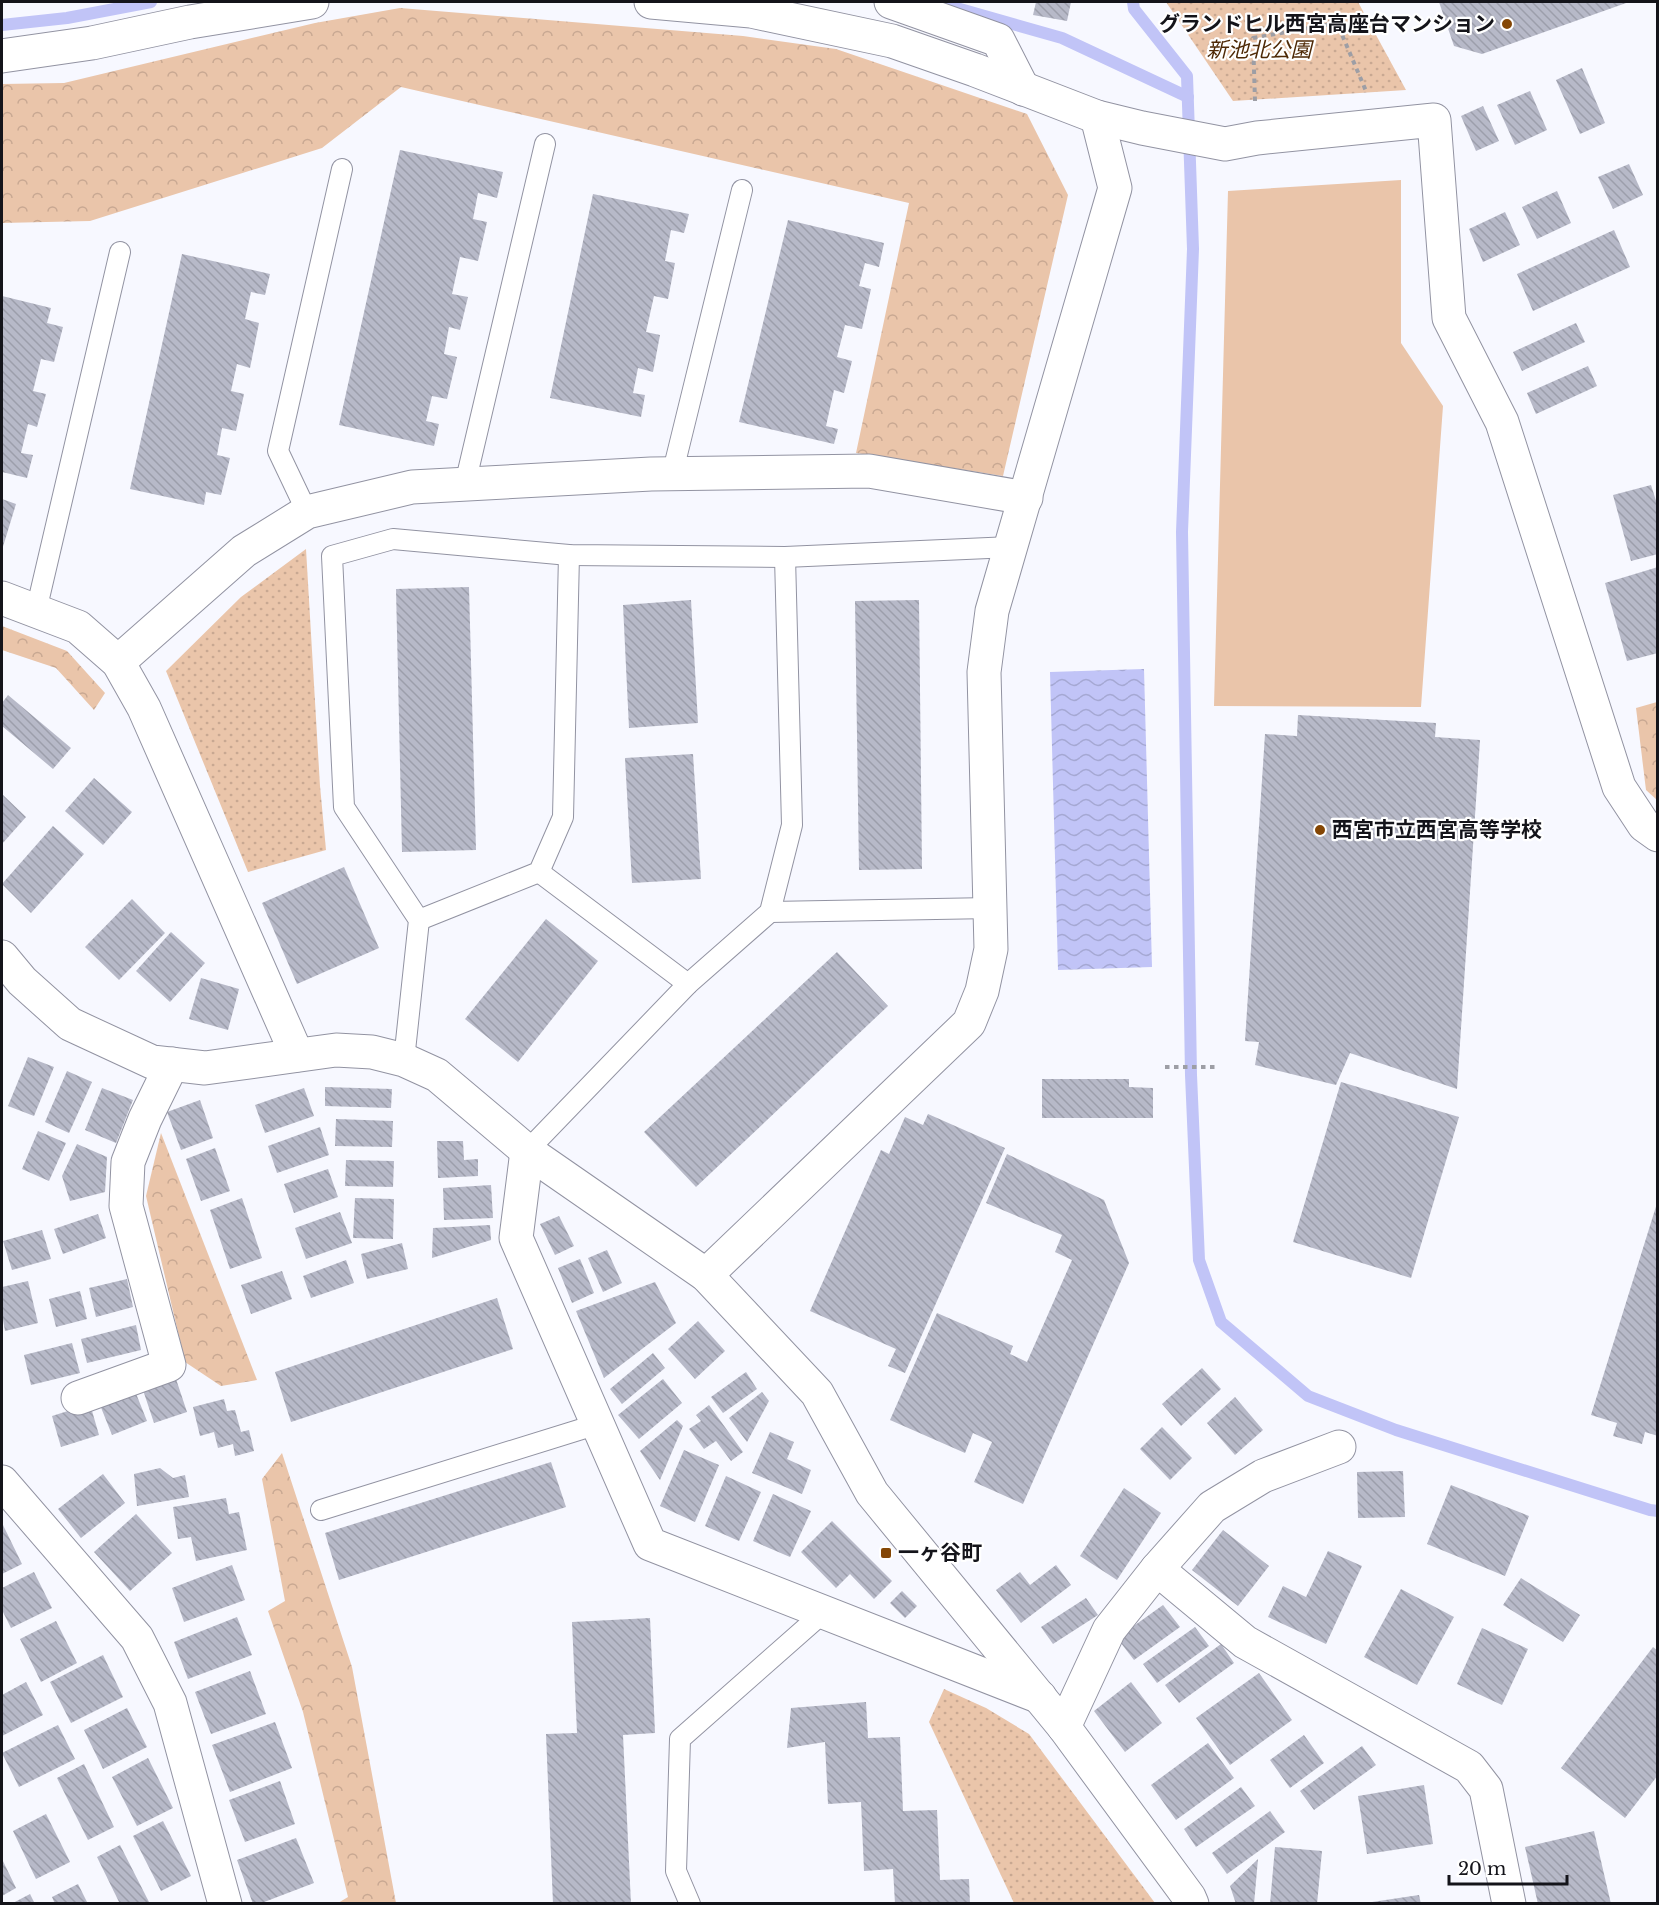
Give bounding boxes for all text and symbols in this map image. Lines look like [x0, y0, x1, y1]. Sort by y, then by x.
place label: グランドヒル西宮高座台マンション [1159, 11, 1495, 37]
marker: グランドヒル西宮高座台マンション [1500, 17, 1514, 31]
park label: 新池北公園 [1207, 37, 1314, 63]
place label: 西宮市立西宮高等学校 [1332, 817, 1542, 843]
marker: 西宮市立西宮高等学校 [1313, 823, 1327, 837]
place label: 一ヶ谷町 [898, 1540, 982, 1566]
marker: 一ヶ谷町 [879, 1546, 893, 1560]
scale bar [1449, 1848, 1568, 1886]
text: 20 m [1458, 1858, 1506, 1880]

